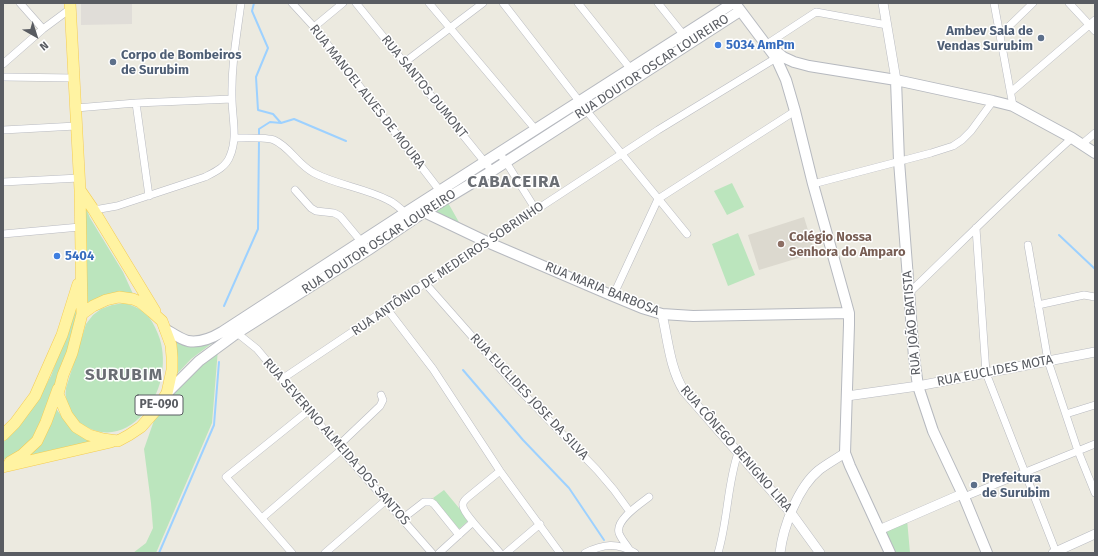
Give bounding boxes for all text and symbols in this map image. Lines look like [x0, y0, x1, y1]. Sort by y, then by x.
street label: RUA DOUTOR OSCAR LOUREIRO [572, 11, 732, 123]
north arrow [16, 16, 56, 56]
street label: RUA MANOEL ALVES DE MOURA [306, 22, 428, 172]
place label: Ambev Sala de Vendas Surubim [937, 23, 1033, 54]
street label: RUA SANTOS DUMONT [378, 32, 470, 142]
marker: Ambev Sala de Vendas Surubim [1036, 33, 1046, 43]
place label: 5034 AmPm [726, 37, 795, 53]
text: N [37, 38, 51, 53]
marker: 5034 AmPm [713, 40, 723, 50]
place label: Corpo de Bombeiros de Surubim [121, 47, 241, 78]
marker: Corpo de Bombeiros de Surubim [108, 57, 118, 67]
district label: CABACEIRA [467, 172, 561, 192]
street label: RUA DOUTOR OSCAR LOUREIRO [299, 186, 459, 298]
street label: RUA ANTÔNIO DE MEDEIROS SOBRINHO [349, 199, 547, 339]
place label: Colégio Nossa Senhora do Amparo [789, 229, 905, 260]
marker: Colégio Nossa Senhora do Amparo [776, 239, 786, 249]
place label: 5404 [65, 248, 94, 264]
marker: 5404 [52, 251, 62, 261]
street label: RUA MARIA BARBOSA [543, 259, 661, 319]
street label: RUA JOÃO BATISTA [900, 270, 924, 376]
street label: RUA EUCLIDES JOSE DA SILVA [467, 331, 591, 463]
street label: RUA EUCLIDES MOTA [936, 352, 1054, 390]
street label: RUA SEVERINO ALMEIDA DOS SANTOS [259, 355, 413, 529]
district label: SURUBIM [85, 365, 163, 385]
street label: RUA CÔNEGO BENIGNO LIRA [677, 383, 795, 515]
road number: PE-090 [135, 395, 183, 415]
place label: Prefeitura de Surubim [982, 470, 1050, 501]
marker: Prefeitura de Surubim [969, 480, 979, 490]

